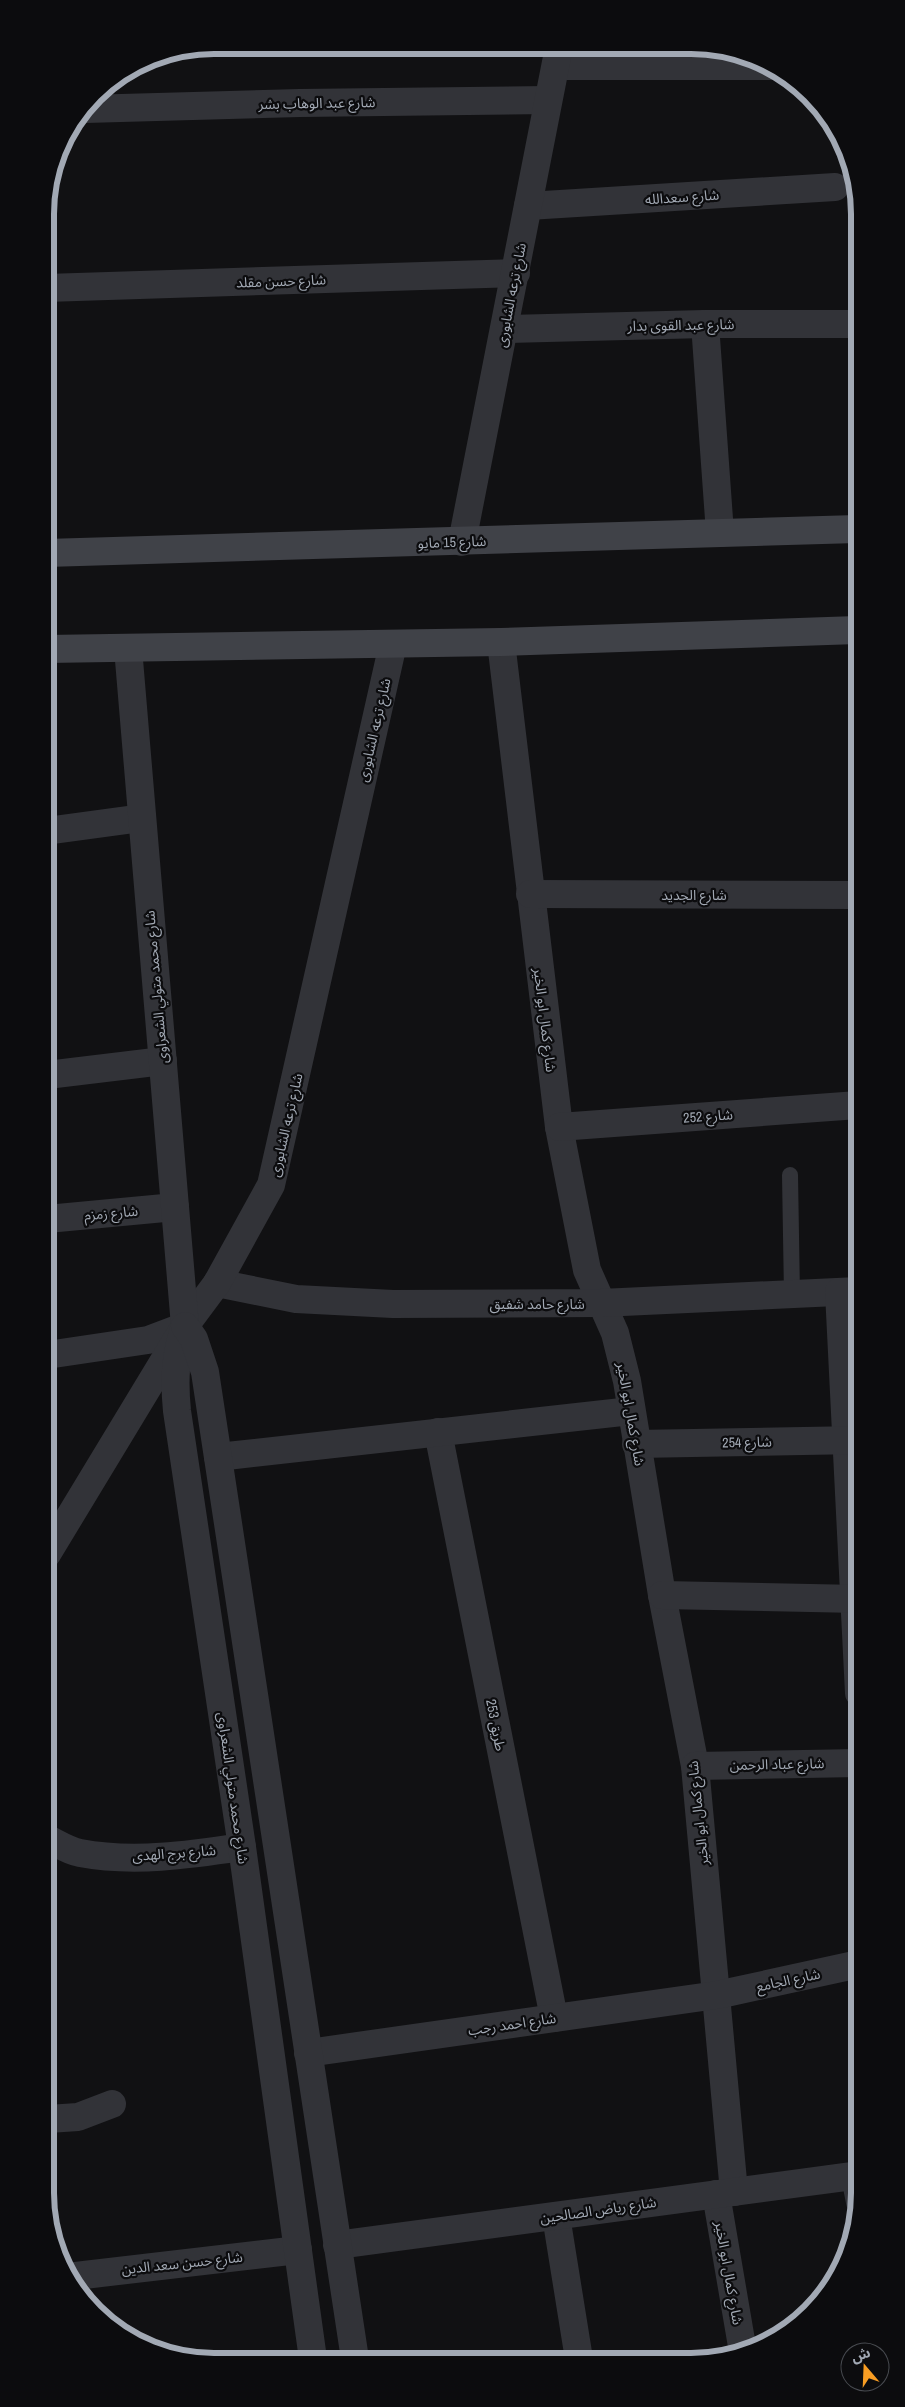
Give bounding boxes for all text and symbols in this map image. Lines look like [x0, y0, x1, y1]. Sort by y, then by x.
street label: شارع عبد الوهاب بشر [257, 93, 376, 115]
street label: شارع سعدالله [644, 185, 720, 211]
street label: شارع ترعه الشابورى [492, 241, 532, 349]
street label: شارع حسن مقلد [236, 270, 326, 294]
street label: شارع عبد القوى بدار [626, 315, 735, 337]
street label: شارع 15 مايو [417, 532, 487, 554]
street label: شارع ترعه الشابورى [353, 676, 397, 784]
street label: شارع الجديد [661, 886, 727, 906]
street label: شارع محمد متولي الشعراوى [140, 910, 174, 1064]
street label: شارع كمال ابو الخير [528, 966, 560, 1073]
street label: شارع ترعه الشابورى [265, 1071, 309, 1179]
street label: شارع 252 [683, 1105, 734, 1129]
street label: شارع زمزم [83, 1202, 139, 1226]
street label: شارع حامد شفيق [489, 1295, 585, 1315]
street label: شارع كمال ابو الخير [611, 1360, 649, 1468]
street label: شارع 254 [722, 1433, 772, 1453]
street label: طريق 253 [481, 1698, 510, 1753]
street label: شارع محمد متولي الشعراوى [211, 1711, 253, 1866]
street label: شارع عباد الرحمن [729, 1754, 825, 1776]
street label: شارع كمال ابو الخير [684, 1760, 715, 1867]
street label: شارع برج الهدى [131, 1841, 217, 1867]
street label: شارع الجامع [754, 1964, 822, 1998]
street label: شارع احمد رجب [467, 2009, 558, 2041]
street label: شارع رياض الصالحين [539, 2193, 658, 2229]
street label: شارع كمال ابو الخير [709, 2219, 747, 2327]
street label: شارع حسن سعد الدين [121, 2248, 244, 2280]
north arrow [840, 2342, 890, 2392]
text: ش [849, 2343, 873, 2366]

